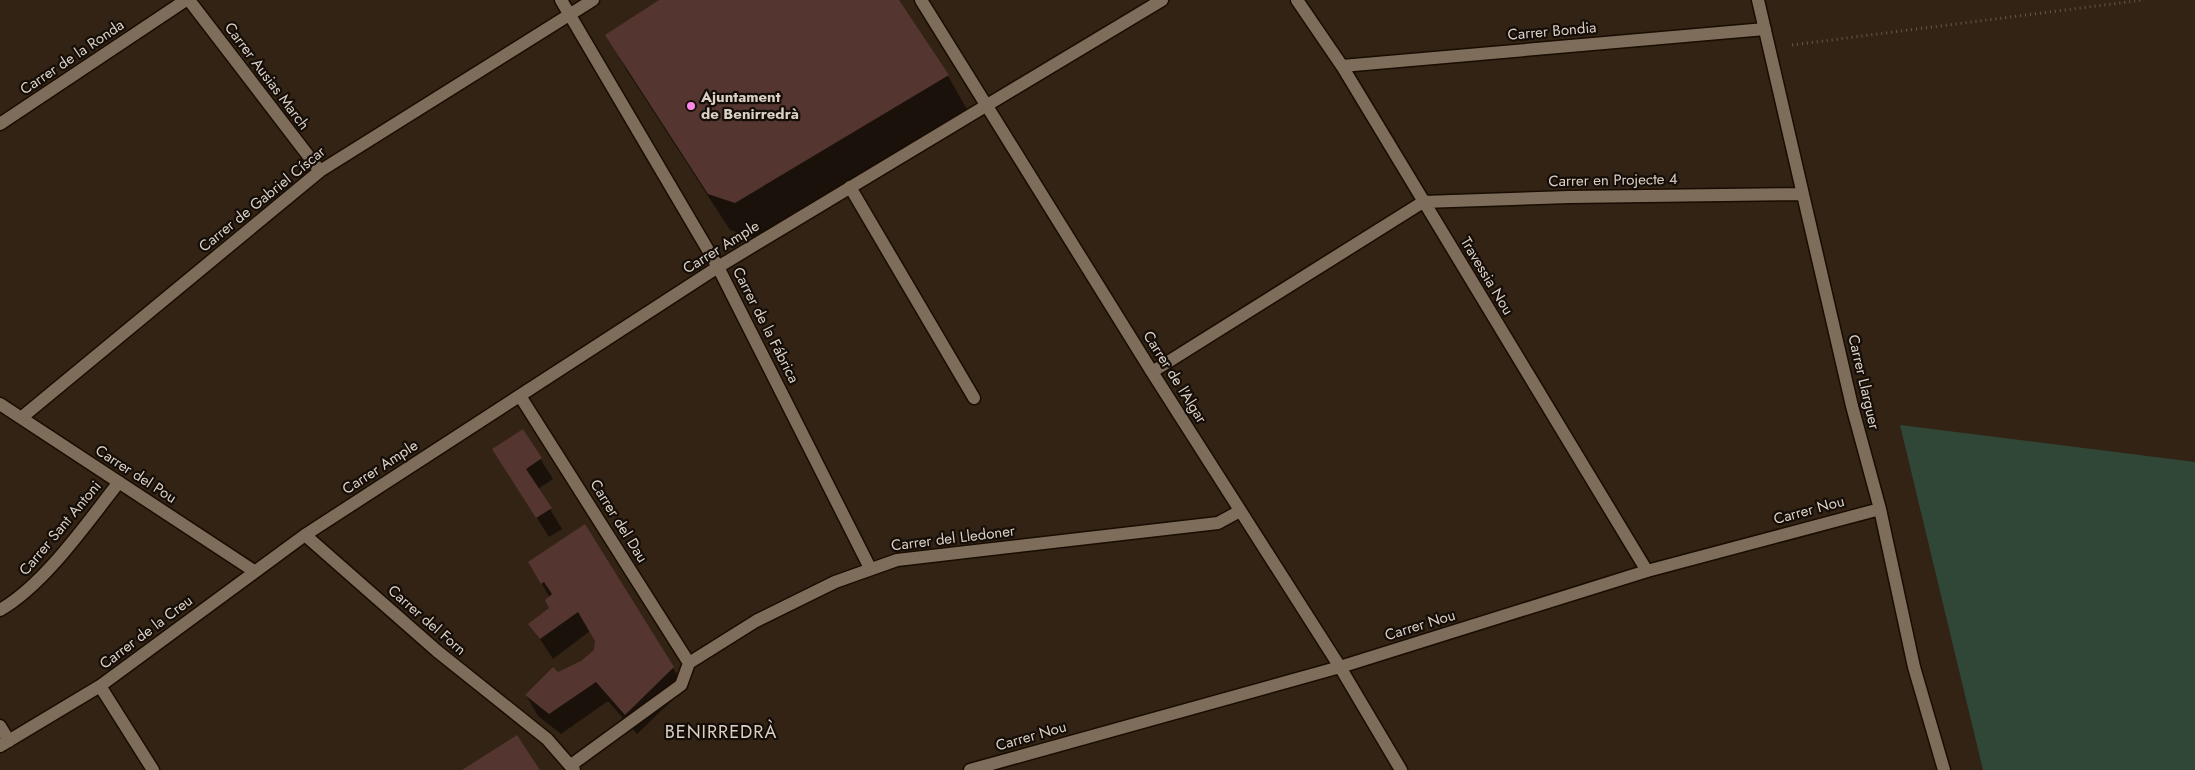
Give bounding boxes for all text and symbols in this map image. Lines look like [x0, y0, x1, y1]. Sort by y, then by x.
street label: Carrer de la Ronda [16, 14, 128, 100]
street label: Carrer Bondia [1507, 16, 1597, 46]
street label: Carrer Ausias March [219, 18, 315, 134]
place label: Ajuntament de Benirredrà [700, 86, 799, 125]
marker: Ajuntament de Benirredrà [685, 100, 697, 112]
street label: Carrer de Gabriel Císcar [194, 140, 331, 257]
street label: Carrer en Projecte 4 [1548, 168, 1678, 192]
street label: Carrer Ample [679, 215, 764, 279]
street label: Travessia Nou [1455, 233, 1519, 319]
street label: Carrer de la Fábrica [727, 263, 805, 387]
street label: Carrer de l'Algar [1138, 326, 1213, 428]
street label: Carrer Llarguer [1842, 332, 1886, 432]
street label: Carrer Ample [338, 434, 422, 500]
street label: Carrer del Pou [91, 439, 181, 509]
street label: Carrer del Dau [585, 475, 653, 567]
street label: Carrer Sant Antoni [14, 476, 106, 580]
street label: Carrer Nou [1771, 490, 1847, 530]
street label: Carrer del Lledoner [890, 519, 1017, 557]
street label: Carrer del Forn [383, 580, 471, 660]
street label: Carrer de la Creu [95, 590, 197, 674]
street label: Carrer Nou [1382, 604, 1458, 646]
street label: Carrer Nou [993, 715, 1069, 757]
district label: BENIRREDRÀ [665, 719, 777, 745]

